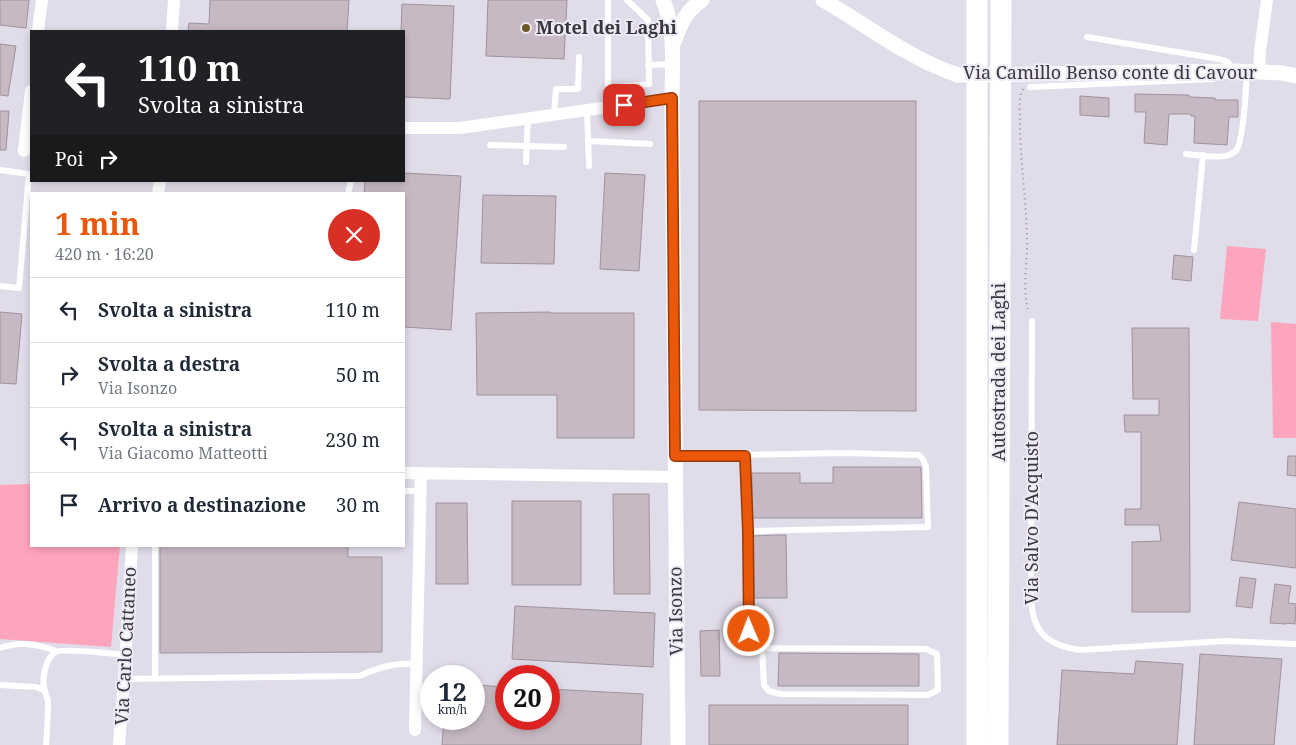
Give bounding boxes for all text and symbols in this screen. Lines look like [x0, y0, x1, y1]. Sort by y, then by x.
place label: Motel dei Laghi [536, 15, 677, 39]
marker: Motel dei Laghi [520, 22, 532, 34]
text: 110 m [138, 44, 241, 91]
icon: left [55, 50, 120, 115]
street label: Via Camillo Benso conte di Cavour [963, 60, 1258, 84]
pin [603, 84, 645, 126]
text: Svolta a sinistra [138, 89, 304, 119]
icon: arrive [610, 91, 638, 119]
icon: right [94, 145, 122, 173]
text: Poi [55, 146, 84, 172]
text: 1 min [55, 203, 140, 244]
button: close [328, 209, 380, 261]
text: 420 m · 16:20 [55, 243, 154, 265]
street label: Autostrada dei Laghi [986, 283, 1010, 461]
icon: left [55, 296, 83, 324]
text: Svolta a sinistra [98, 297, 252, 323]
text: 110 m [325, 297, 380, 323]
text: Svolta a destra [98, 351, 240, 377]
icon: right [55, 361, 83, 389]
text: 50 m [336, 362, 380, 388]
text: Via Isonzo [98, 377, 177, 399]
text: Svolta a sinistra [98, 416, 252, 442]
icon: left [55, 426, 83, 454]
text: 230 m [325, 427, 380, 453]
street label: Via Salvo D'Acquisto [1019, 431, 1043, 605]
text: Via Giacomo Matteotti [98, 442, 268, 464]
icon: arrive [55, 491, 83, 519]
text: Arrivo a destinazione [98, 492, 306, 518]
text: 30 m [336, 492, 380, 518]
street label: Via Carlo Cattaneo [109, 566, 141, 726]
street label: Via Isonzo [662, 566, 688, 656]
position arrow [722, 604, 774, 656]
speed limit sign: 20 [495, 665, 560, 730]
text: 12 [438, 674, 467, 708]
text: km/h [438, 701, 467, 718]

